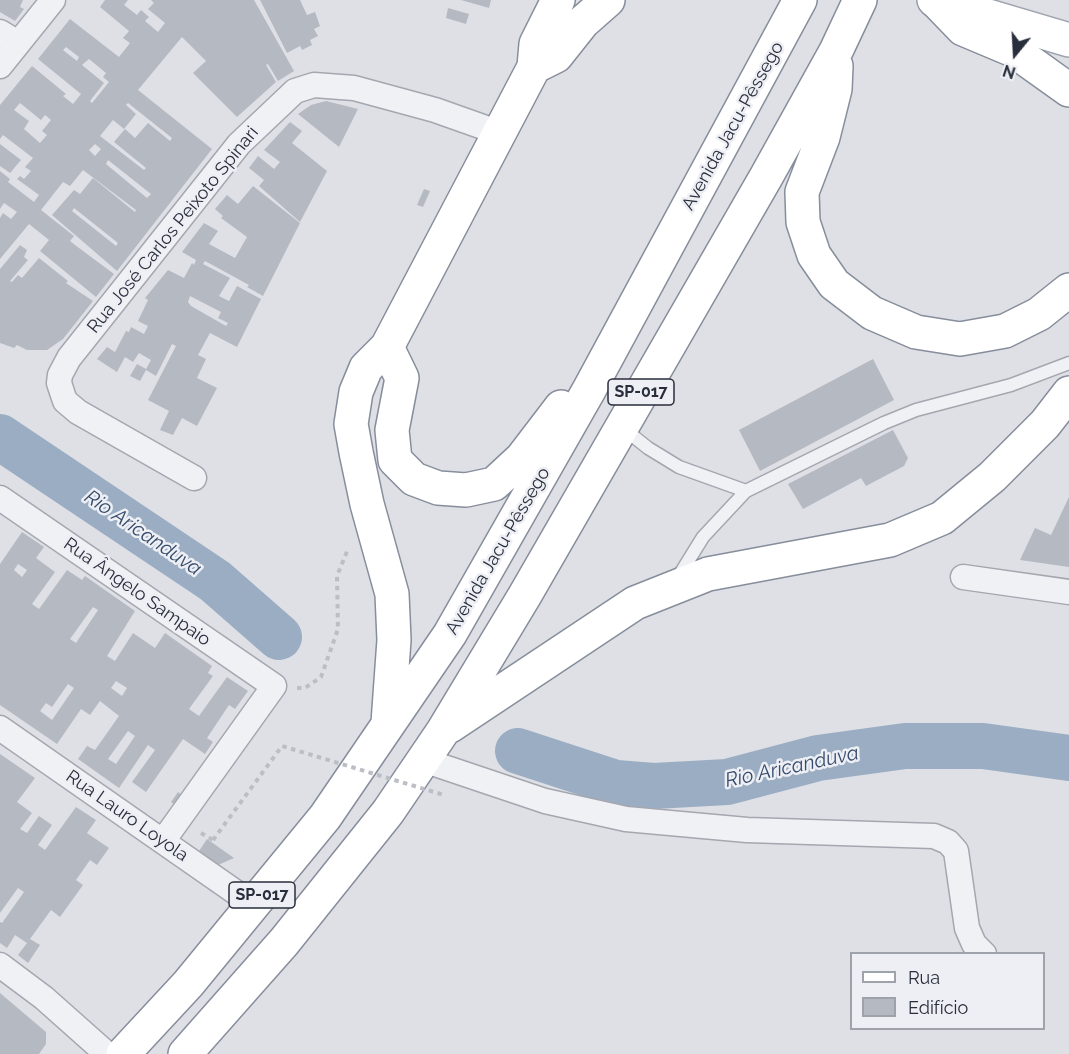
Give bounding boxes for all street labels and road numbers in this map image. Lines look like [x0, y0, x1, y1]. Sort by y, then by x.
street label: Avenida Jacu-Pêssego [678, 38, 788, 214]
street label: Rua José Carlos Peixoto Spinari [83, 122, 263, 338]
road number: SP-017 [608, 379, 674, 405]
street label: Avenida Jacu-Pêssego [441, 464, 555, 638]
street label: Rua Ângelo Sampaio [60, 533, 214, 651]
street label: Rua Lauro Loyola [62, 766, 192, 866]
road number: SP-017 [229, 882, 295, 908]

